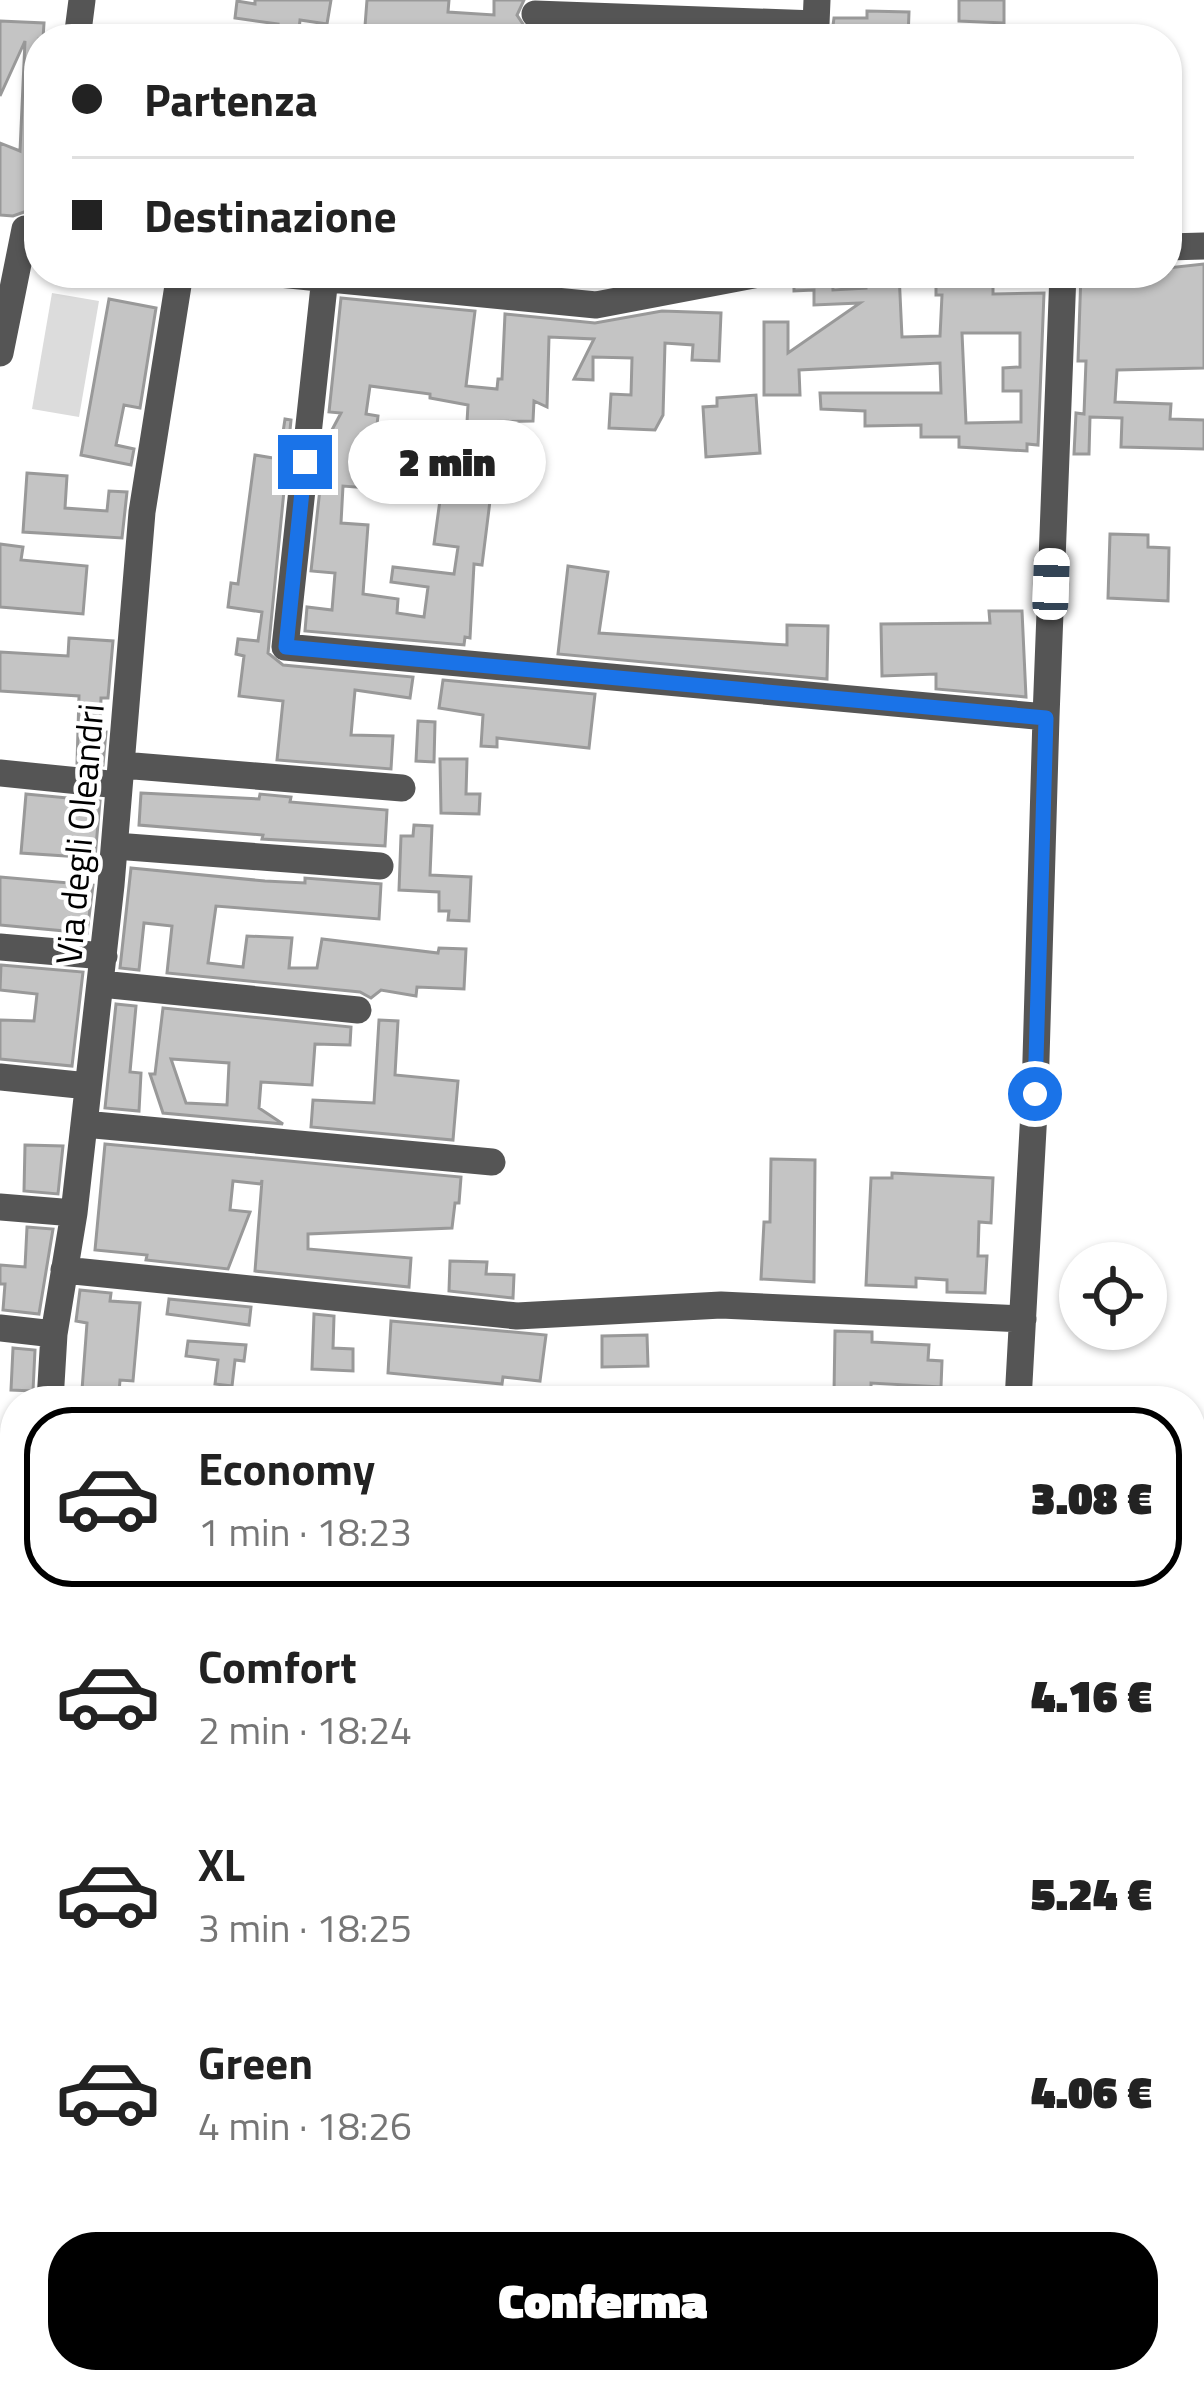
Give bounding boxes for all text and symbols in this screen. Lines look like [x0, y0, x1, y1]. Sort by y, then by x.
text: Partenza [144, 65, 318, 133]
text: Destinazione [144, 181, 397, 249]
callout: 2 min [347, 420, 545, 504]
text: 2 min [399, 432, 495, 491]
route end [278, 435, 332, 489]
car [1032, 547, 1070, 621]
street label: Via degli Oleandri [40, 701, 118, 967]
route start [1008, 1067, 1062, 1121]
map controls [1059, 1242, 1167, 1350]
button: locate [1059, 1242, 1167, 1350]
text: Economy [198, 1434, 375, 1502]
icon: car [54, 1443, 162, 1551]
text: 3.08 € [1031, 1463, 1152, 1531]
text: 1 min · 18:23 [198, 1502, 412, 1561]
text: Comfort [198, 1632, 357, 1700]
icon: car [54, 1641, 162, 1749]
text: 4.16 € [1031, 1661, 1152, 1729]
text: 2 min · 18:24 [198, 1700, 412, 1759]
text: XL [198, 1830, 245, 1898]
icon: car [54, 1839, 162, 1947]
text: 5.24 € [1031, 1859, 1152, 1927]
text: 3 min · 18:25 [198, 1898, 412, 1957]
text: Green [198, 2028, 313, 2096]
icon: car [54, 2037, 162, 2145]
text: 4.06 € [1031, 2057, 1152, 2125]
text: 4 min · 18:26 [198, 2096, 412, 2155]
button: Conferma [48, 2232, 1158, 2370]

